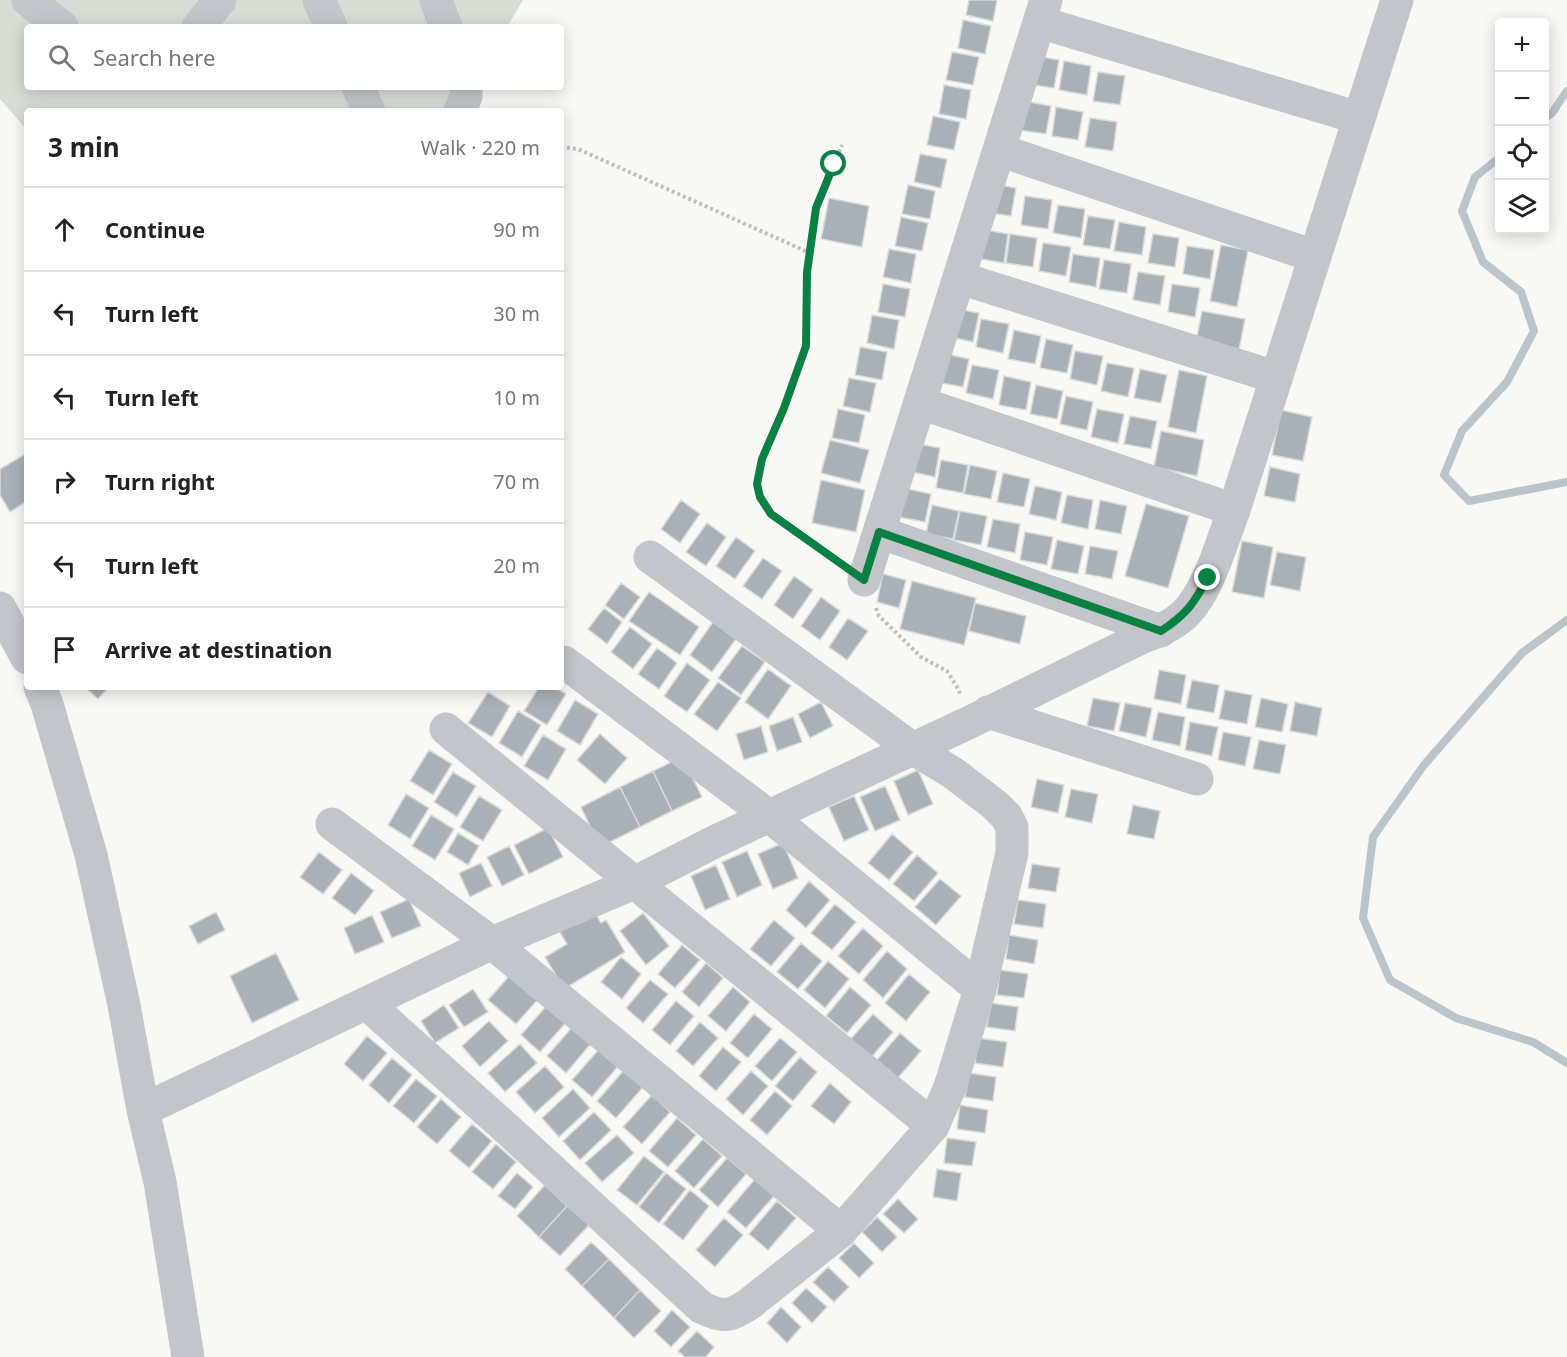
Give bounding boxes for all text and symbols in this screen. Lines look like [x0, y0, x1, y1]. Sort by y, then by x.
map controls [1495, 18, 1549, 234]
button: + [1495, 18, 1549, 72]
search box [24, 24, 564, 90]
icon: search [45, 41, 78, 74]
text: Search here [93, 42, 215, 72]
button: − [1495, 72, 1549, 126]
button: locate [1495, 126, 1549, 180]
text: 3 min [48, 129, 120, 165]
text: Walk · 220 m [421, 134, 540, 161]
route start [820, 150, 846, 176]
button: layers [1495, 180, 1549, 234]
icon: ahead [48, 213, 81, 246]
text: Continue [105, 214, 205, 244]
text: 90 m [493, 216, 540, 243]
icon: left [48, 297, 81, 330]
text: Turn left [105, 298, 199, 328]
text: 30 m [493, 300, 540, 327]
icon: left [48, 381, 81, 414]
text: Turn left [105, 382, 199, 412]
text: 10 m [493, 384, 540, 411]
icon: right [48, 465, 81, 498]
text: Turn right [105, 466, 215, 496]
text: 70 m [493, 468, 540, 495]
icon: left [48, 549, 81, 582]
text: Turn left [105, 550, 199, 580]
text: 20 m [493, 552, 540, 579]
route end [1194, 564, 1220, 590]
icon: arrive [48, 633, 81, 666]
text: Arrive at destination [105, 634, 332, 664]

